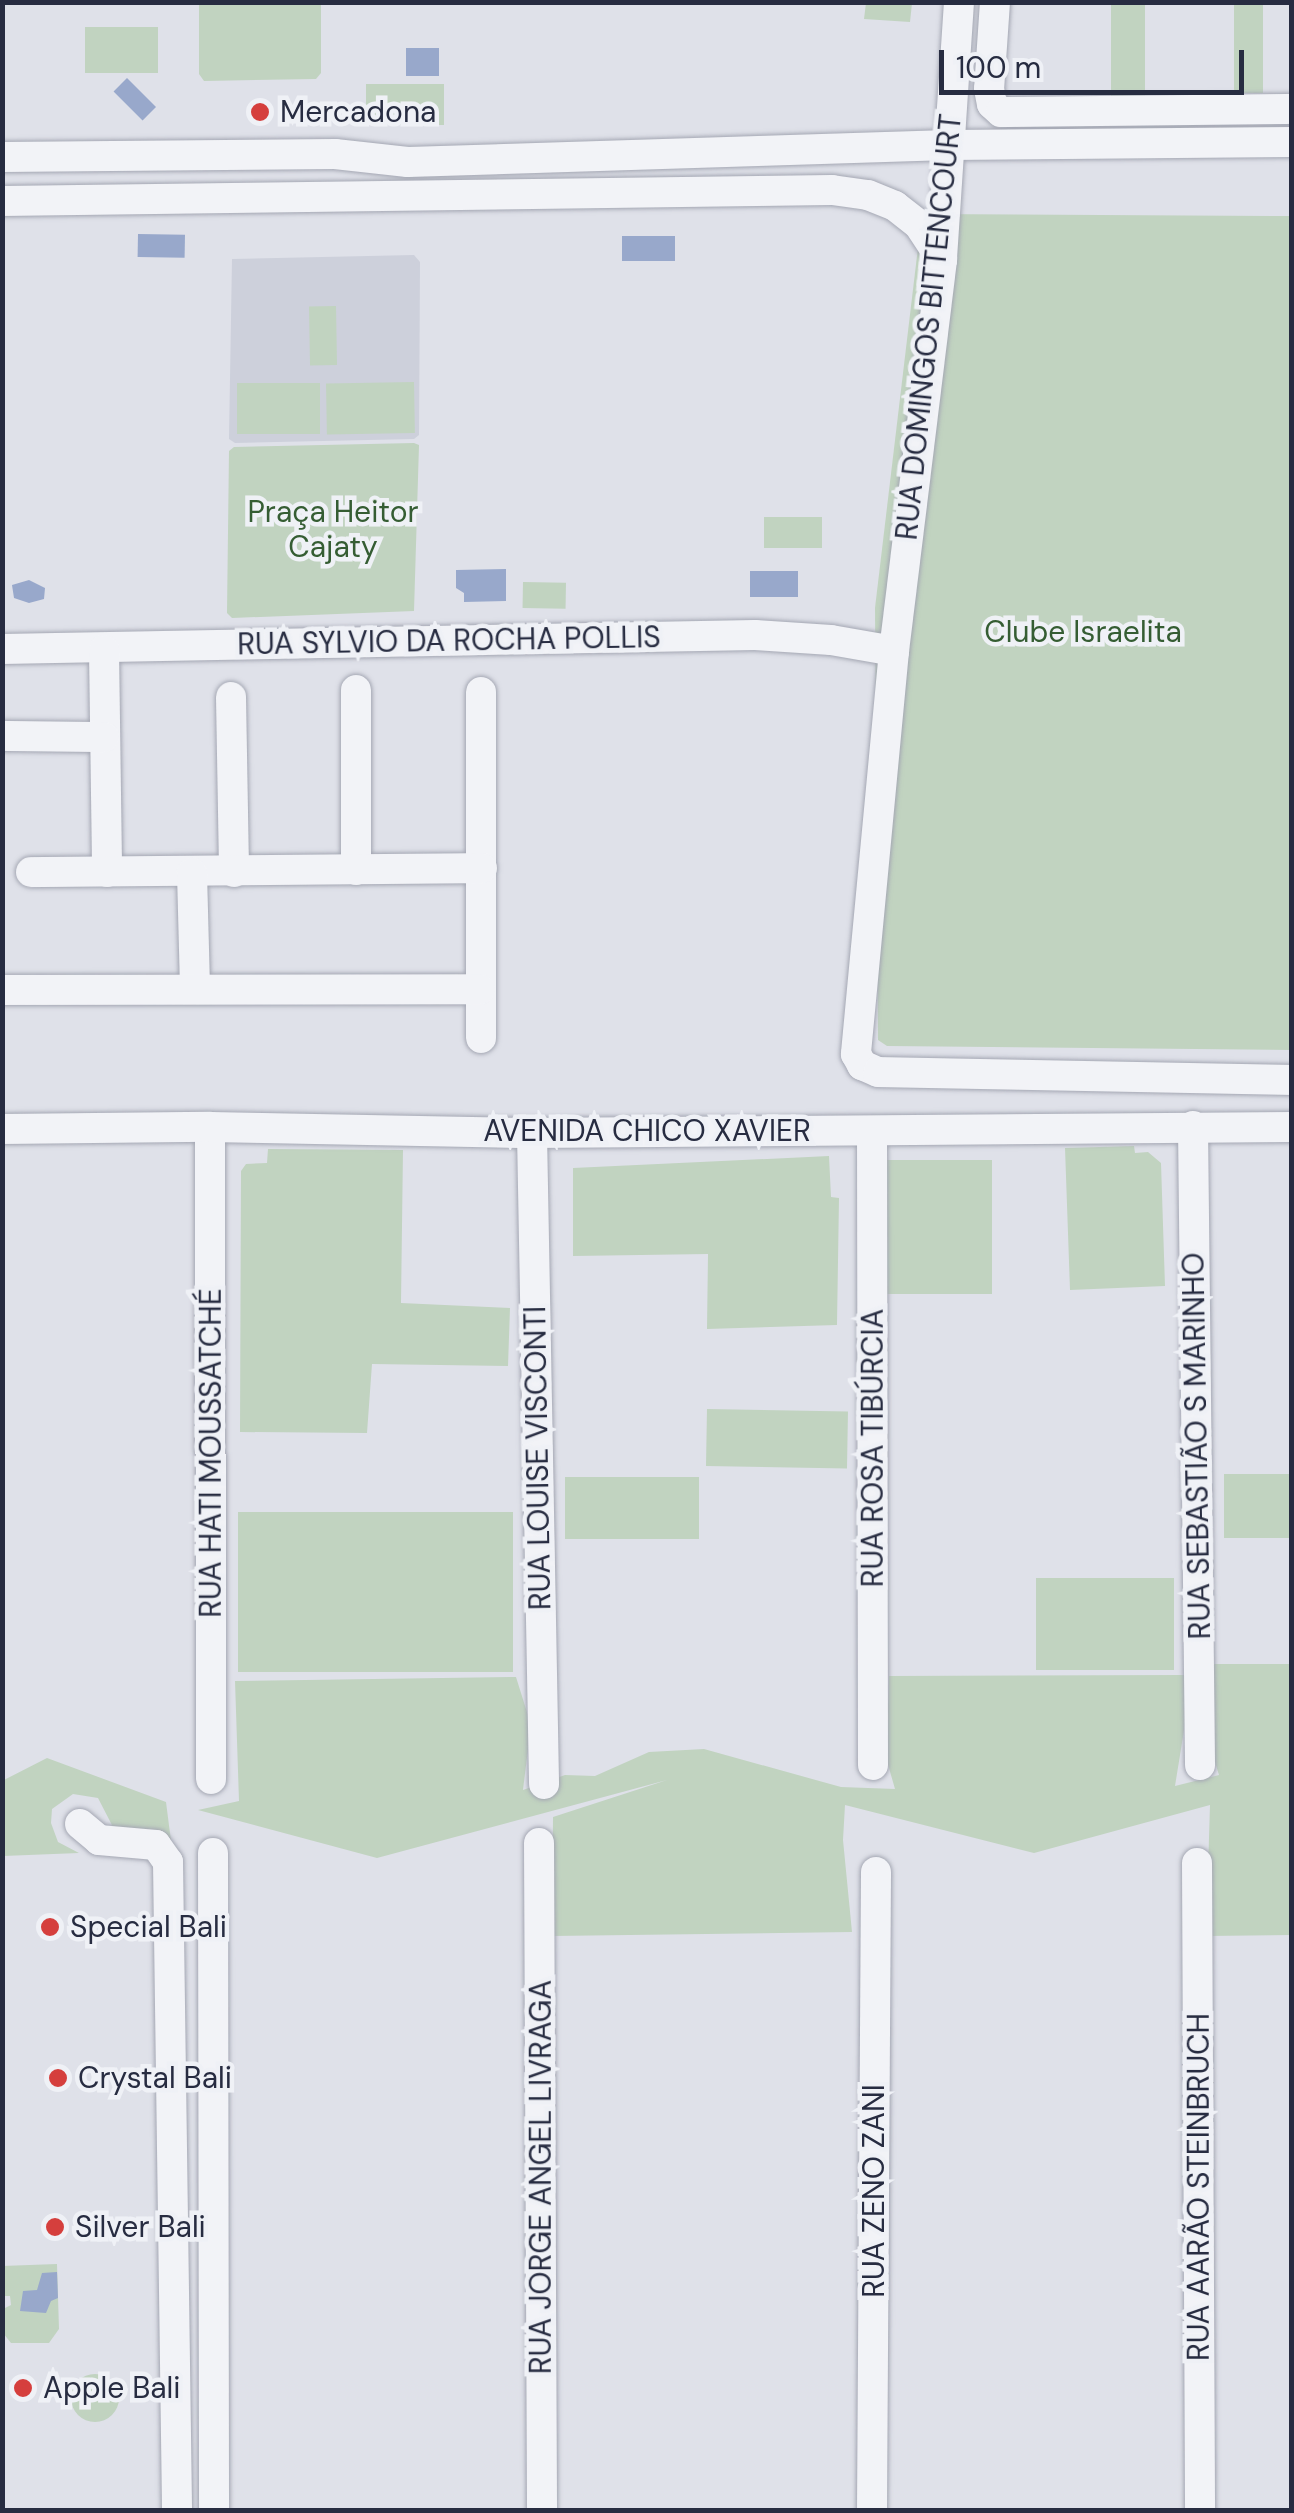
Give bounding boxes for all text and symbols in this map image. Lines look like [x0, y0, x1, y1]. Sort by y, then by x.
scale bar [944, 30, 1249, 92]
text: 100 m [956, 48, 1041, 87]
place label: Mercadona [280, 94, 436, 130]
marker: Mercadona [249, 101, 271, 123]
street label: RUA DOMINGOS BITTENCOURT [889, 112, 969, 542]
park label: Praça Heitor Cajaty [247, 494, 419, 564]
park label: Clube Israelita [984, 614, 1182, 650]
street label: RUA SYLVIO DA ROCHA POLLIS [237, 619, 661, 663]
street label: AVENIDA CHICO XAVIER [483, 1113, 811, 1149]
street label: RUA SEBASTIÃO S MARINHO [1176, 1252, 1218, 1640]
street label: RUA HATI MOUSSATCHÉ [193, 1288, 229, 1618]
street label: RUA LOUISE VISCONTI [517, 1306, 559, 1610]
street label: RUA ROSA TIBÚRCIA [855, 1309, 891, 1587]
place label: Special Bali [70, 1909, 227, 1945]
marker: Special Bali [39, 1916, 61, 1938]
street label: RUA JORGE ANGEL LIVRAGA [523, 1980, 559, 2374]
street label: RUA AARÃO STEINBRUCH [1181, 2013, 1217, 2361]
place label: Crystal Bali [78, 2060, 232, 2096]
marker: Crystal Bali [47, 2067, 69, 2089]
street label: RUA ZENO ZANI [856, 2084, 892, 2298]
place label: Silver Bali [75, 2209, 206, 2245]
marker: Silver Bali [44, 2216, 66, 2238]
place label: Apple Bali [43, 2370, 180, 2406]
marker: Apple Bali [12, 2377, 34, 2399]

